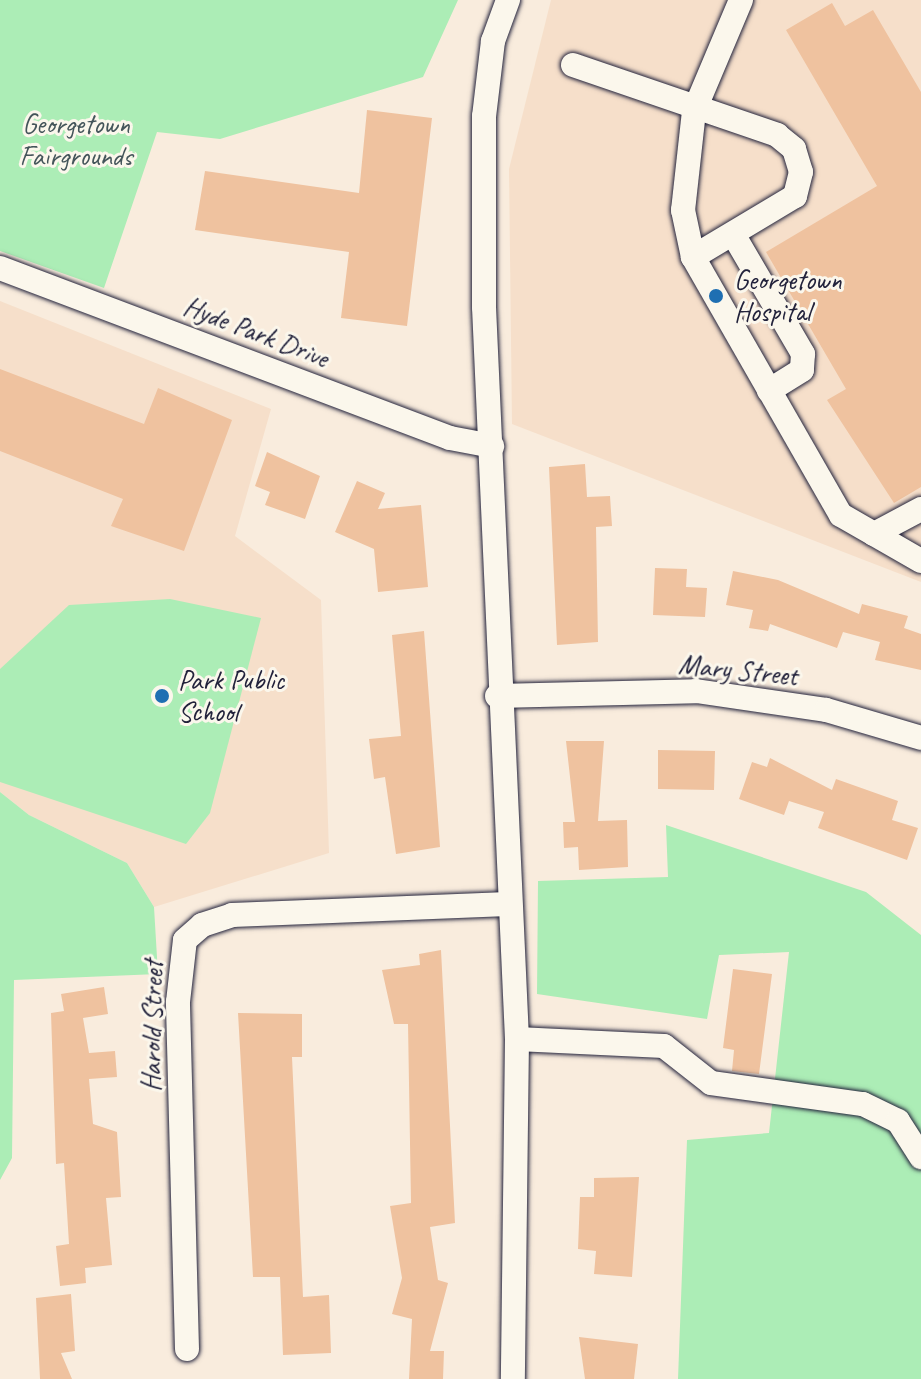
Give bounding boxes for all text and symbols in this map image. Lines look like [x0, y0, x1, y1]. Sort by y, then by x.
park label: Georgetown Fairgrounds [20, 107, 132, 173]
place label: Georgetown Hospital [734, 263, 842, 329]
marker: Georgetown Hospital [705, 285, 727, 307]
street label: Hyde Park Drive [178, 289, 334, 375]
street label: Mary Street [677, 647, 799, 693]
place label: Park Public School [178, 663, 284, 729]
marker: Park Public School [153, 687, 171, 705]
street label: Harold Street [134, 960, 170, 1092]

